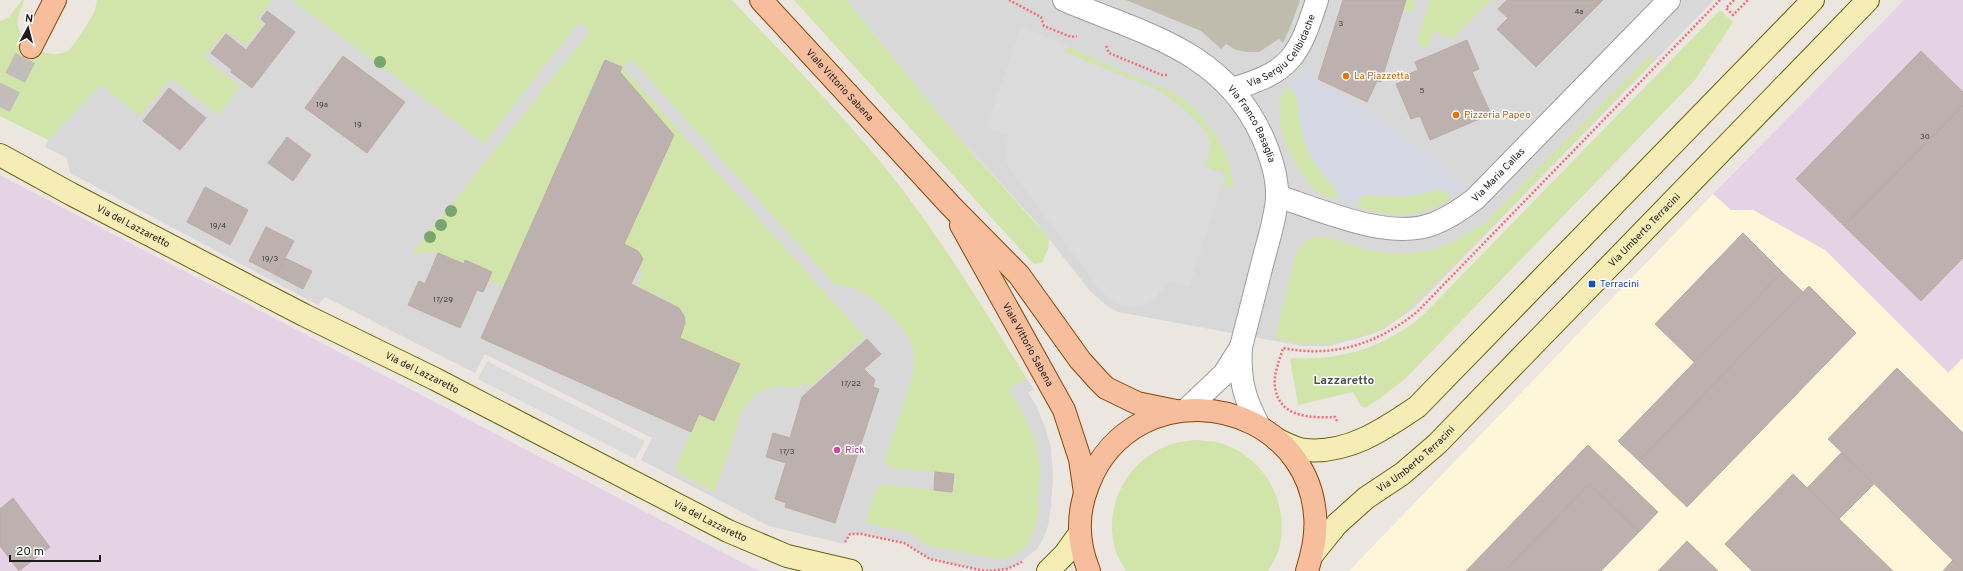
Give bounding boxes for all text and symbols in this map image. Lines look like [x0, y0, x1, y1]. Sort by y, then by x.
house number: 4a [1574, 7, 1584, 17]
north arrow [8, 8, 48, 48]
text: N [24, 12, 34, 26]
street label: Via Sergiu Celibidache [1245, 12, 1318, 90]
house number: 3 [1339, 19, 1344, 29]
street label: Viale Vittorio Sabena [803, 46, 876, 124]
place label: La Piazzetta [1354, 70, 1409, 83]
marker: La Piazzetta [1341, 71, 1351, 81]
street label: Via Franco Basaglia [1224, 82, 1278, 164]
house number: 5 [1420, 86, 1425, 96]
house number: 19a [316, 100, 328, 110]
place label: Pizzeria Papeo [1464, 109, 1531, 122]
marker: Pizzeria Papeo [1451, 110, 1461, 120]
house number: 19 [354, 120, 362, 130]
house number: 30 [1920, 132, 1930, 142]
street label: Via Maria Callas [1469, 145, 1528, 205]
street label: Via Umberto Terracini [1606, 191, 1683, 270]
street label: Via del Lazzaretto [94, 202, 172, 251]
house number: 19/4 [210, 221, 226, 231]
house number: 19/3 [262, 254, 278, 264]
place label: Terracini [1600, 278, 1639, 291]
marker: Terracini [1587, 279, 1597, 289]
house number: 17/29 [433, 295, 453, 305]
street label: Viale Vittorio Sabena [999, 300, 1056, 389]
street label: Via del Lazzaretto [383, 349, 462, 397]
district label: Lazzaretto [1314, 373, 1375, 389]
house number: 17/22 [841, 379, 861, 389]
street label: Via Umberto Terracini [1374, 423, 1458, 495]
place label: Rick [845, 444, 865, 457]
marker: Rick [832, 445, 842, 455]
house number: 17/3 [780, 447, 795, 457]
street label: Via del Lazzaretto [671, 497, 749, 545]
scale bar [10, 537, 100, 563]
text: 20 m [16, 544, 44, 560]

